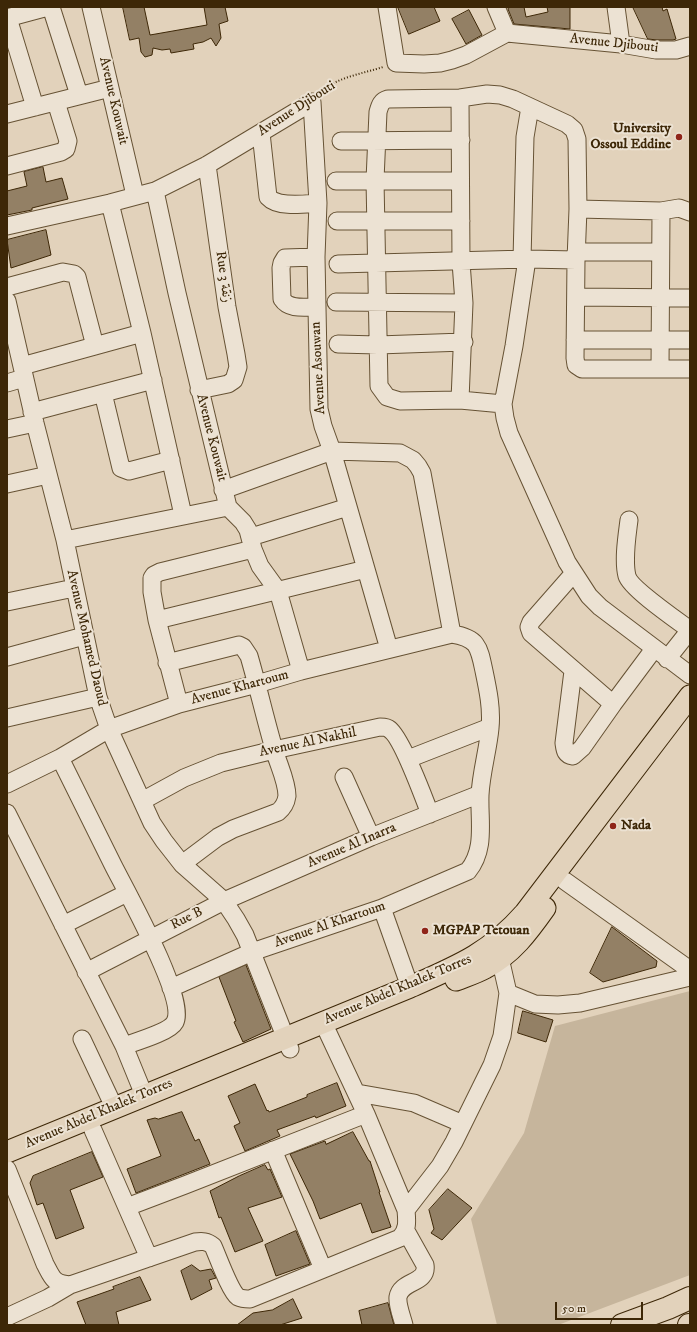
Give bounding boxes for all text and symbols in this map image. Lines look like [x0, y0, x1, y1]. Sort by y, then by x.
street label: Avenue Djibouti [569, 31, 659, 57]
street label: Avenue Kouwait [95, 55, 131, 147]
street label: Avenue Djibouti [255, 78, 339, 140]
place label: University Ossoul Eddine [590, 121, 671, 154]
marker: University Ossoul Eddine [674, 132, 684, 142]
street label: Rue 3 زنقة [211, 250, 235, 304]
street label: Avenue Asouwan [308, 321, 330, 415]
street label: Avenue Kouwait [192, 393, 230, 483]
street label: Avenue Mohamed Daoud [62, 568, 110, 708]
street label: Avenue Khartoum [189, 667, 291, 709]
street label: Avenue Al Nakhil [258, 725, 358, 761]
place label: Nada [621, 818, 651, 834]
street label: Avenue Al Inarra [305, 820, 399, 872]
marker: Nada [608, 821, 618, 831]
street label: Avenue Al Khartoum [272, 898, 388, 952]
street label: Rue B [168, 904, 206, 934]
place label: MGPAP Tetouan [433, 923, 530, 939]
marker: MGPAP Tetouan [420, 926, 430, 936]
street label: Avenue Abdel Khalek Torres [322, 951, 474, 1029]
street label: Avenue Abdel Khalek Torres [23, 1075, 175, 1153]
scale bar [557, 1294, 645, 1320]
text: 50 m [562, 1301, 586, 1316]

